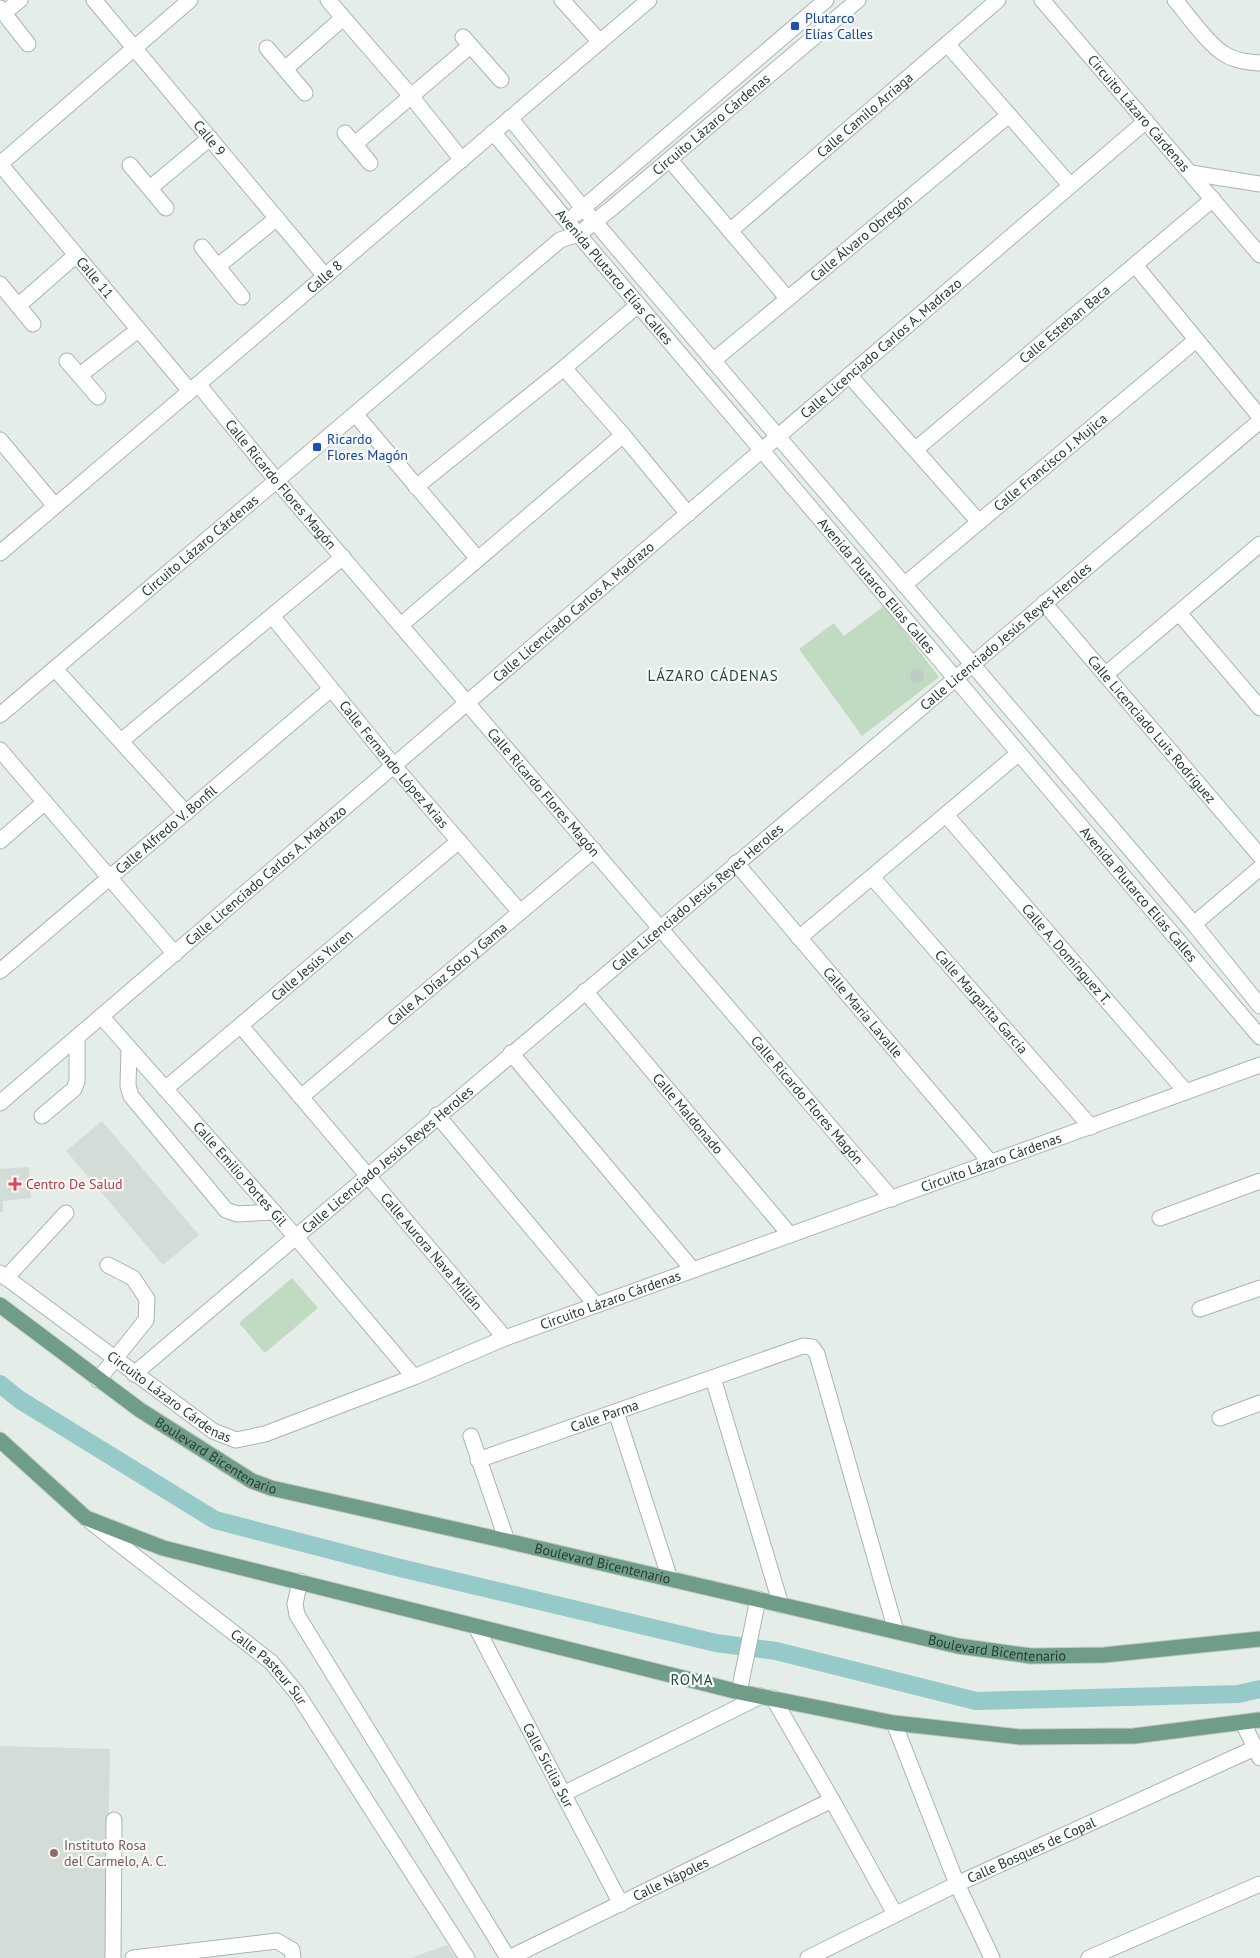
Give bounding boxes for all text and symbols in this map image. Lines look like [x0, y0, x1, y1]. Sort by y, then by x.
place label: Plutarco Elías Calles [805, 9, 873, 43]
marker: Plutarco Elías Calles [789, 20, 801, 32]
street label: Circuito Lázaro Cárdenas [1084, 51, 1194, 176]
street label: Calle Camilo Arriaga [813, 68, 917, 161]
street label: Circuito Lázaro Cárdenas [649, 69, 774, 179]
street label: Calle 9 [189, 116, 230, 160]
street label: Calle Álvaro Obregón [806, 190, 916, 285]
street label: Avenida Plutarco Elías Calles [552, 205, 677, 348]
street label: Calle 11 [72, 253, 118, 302]
street label: Calle 8 [303, 256, 346, 297]
street label: Calle Licenciado Carlos A. Madrazo [796, 274, 965, 422]
street label: Calle Esteban Baca [1015, 281, 1114, 367]
street label: Calle Francisco J. Mujica [990, 409, 1111, 515]
street label: Calle Ricardo Flores Magón [221, 416, 340, 553]
place label: Ricardo Flores Magón [327, 430, 408, 464]
marker: Ricardo Flores Magón [311, 441, 323, 453]
street label: Circuito Lázaro Cárdenas [137, 491, 262, 600]
street label: Avenida Plutarco Elías Calles [814, 514, 939, 657]
street label: Calle Licenciado Carlos A. Madrazo [489, 538, 658, 686]
street label: Calle Licenciado Jesús Reyes Heroles [916, 558, 1095, 714]
street label: Calle Licenciado Luis Rodríguez [1084, 652, 1220, 807]
district label: LÁZARO CÁDENAS [647, 666, 779, 685]
street label: Calle Fernando López Arias [335, 697, 453, 832]
street label: Calle Ricardo Flores Magón [484, 724, 604, 860]
street label: Calle Alfredo V. Bonfil [112, 781, 220, 878]
street label: Calle Licenciado Carlos A. Madrazo [181, 801, 350, 949]
street label: Calle Licenciado Jesús Reyes Heroles [608, 819, 787, 975]
street label: Avenida Plutarco Elías Calles [1076, 823, 1201, 966]
street label: Calle A. Domínguez T. [1018, 900, 1115, 1008]
street label: Calle A. Díaz Soto y Gama [383, 918, 511, 1030]
street label: Calle Jesús Yuren [267, 926, 356, 1005]
street label: Calle Margarita García [931, 946, 1032, 1058]
street label: Calle María Lavalle [819, 963, 907, 1062]
street label: Calle Ricardo Flores Magón [747, 1032, 867, 1168]
street label: Calle Maldonado [649, 1069, 727, 1158]
street label: Calle Licenciado Jesús Reyes Heroles [298, 1082, 477, 1237]
street label: Calle Emilio Portes Gil [189, 1118, 291, 1230]
street label: Circuito Lázaro Cárdenas [918, 1128, 1064, 1196]
place label: Centro De Salud [26, 1175, 123, 1193]
marker: Centro De Salud [8, 1177, 22, 1191]
street label: Calle Aurora Nava Millán [377, 1189, 486, 1314]
street label: Circuito Lázaro Cárdenas [537, 1266, 683, 1334]
street label: Circuito Lázaro Cárdenas [104, 1347, 234, 1446]
street label: Calle Parma [568, 1395, 641, 1436]
street label: Boulevard Bicentenario [152, 1413, 279, 1498]
street label: Boulevard Bicentenario [533, 1539, 672, 1588]
street label: Calle Pasteur Sur [227, 1625, 311, 1708]
street label: Boulevard Bicentenario [926, 1630, 1066, 1665]
district label: ROMA [670, 1670, 714, 1689]
street label: Calle Sicilia Sur [519, 1720, 578, 1811]
street label: Calle Bosques de Copal [964, 1813, 1098, 1887]
place label: Instituto Rosa del Carmelo, A. C. [64, 1836, 166, 1870]
marker: Instituto Rosa del Carmelo, A. C. [48, 1847, 60, 1859]
street label: Calle Nápoles [630, 1853, 712, 1905]

